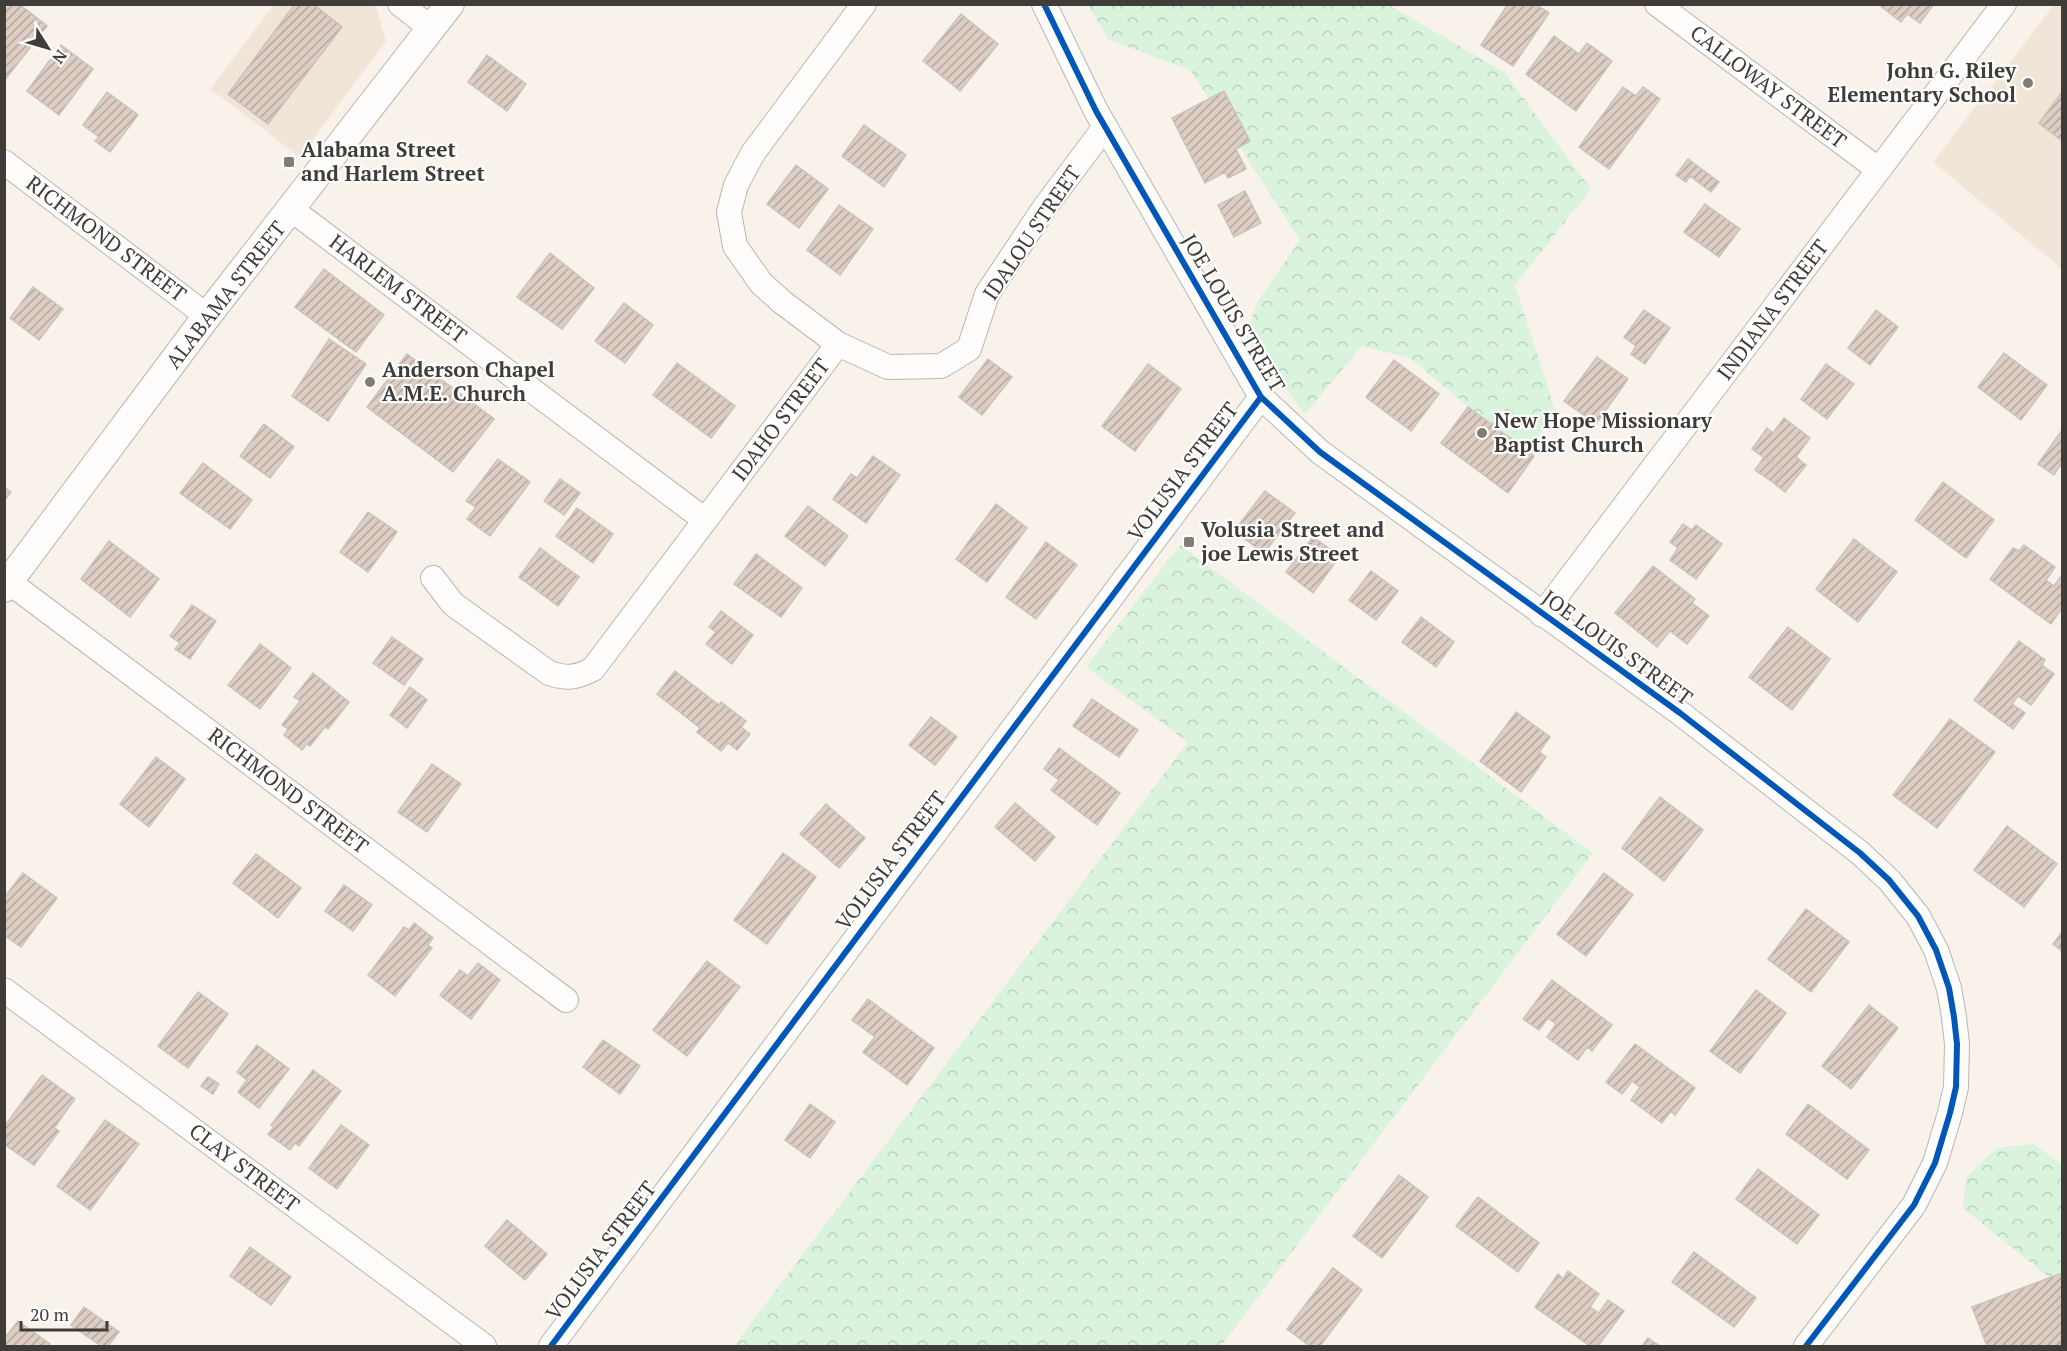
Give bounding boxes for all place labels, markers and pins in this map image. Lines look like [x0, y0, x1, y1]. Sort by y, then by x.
place label: John G. Riley Elementary School [1828, 56, 2017, 108]
marker: John G. Riley Elementary School [2021, 76, 2035, 90]
place label: Alabama Street and Harlem Street [301, 135, 485, 187]
marker: Alabama Street and Harlem Street [282, 155, 296, 169]
place label: Anderson Chapel A.M.E. Church [382, 355, 555, 407]
marker: Anderson Chapel A.M.E. Church [363, 375, 377, 389]
place label: New Hope Missionary Baptist Church [1494, 406, 1713, 458]
marker: New Hope Missionary Baptist Church [1475, 426, 1489, 440]
place label: Volusia Street and joe Lewis Street [1201, 515, 1385, 567]
marker: Volusia Street and joe Lewis Street [1182, 535, 1196, 549]

